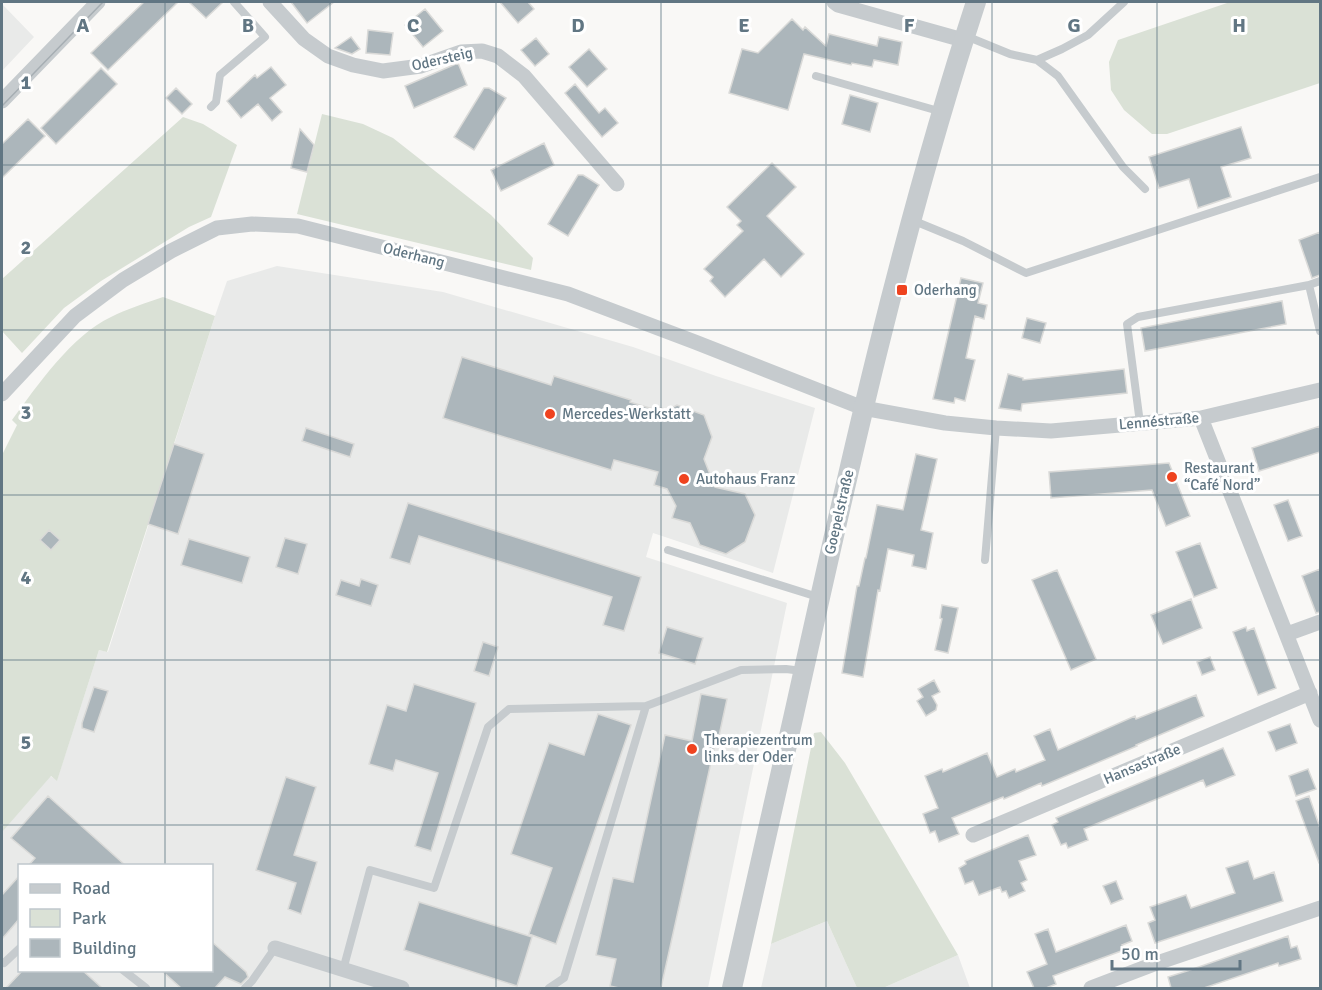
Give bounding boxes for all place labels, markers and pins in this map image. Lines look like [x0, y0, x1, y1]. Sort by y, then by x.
place label: Oderhang [914, 281, 977, 299]
marker: Oderhang [895, 283, 909, 297]
place label: Mercedes-Werkstatt [562, 405, 691, 423]
marker: Mercedes-Werkstatt [543, 407, 557, 421]
place label: Restaurant “Café Nord” [1184, 459, 1260, 494]
place label: Autohaus Franz [696, 470, 796, 488]
marker: Restaurant “Café Nord” [1165, 470, 1179, 484]
marker: Autohaus Franz [677, 472, 691, 486]
place label: Therapiezentrum links der Oder [704, 731, 813, 766]
marker: Therapiezentrum links der Oder [685, 742, 699, 756]

